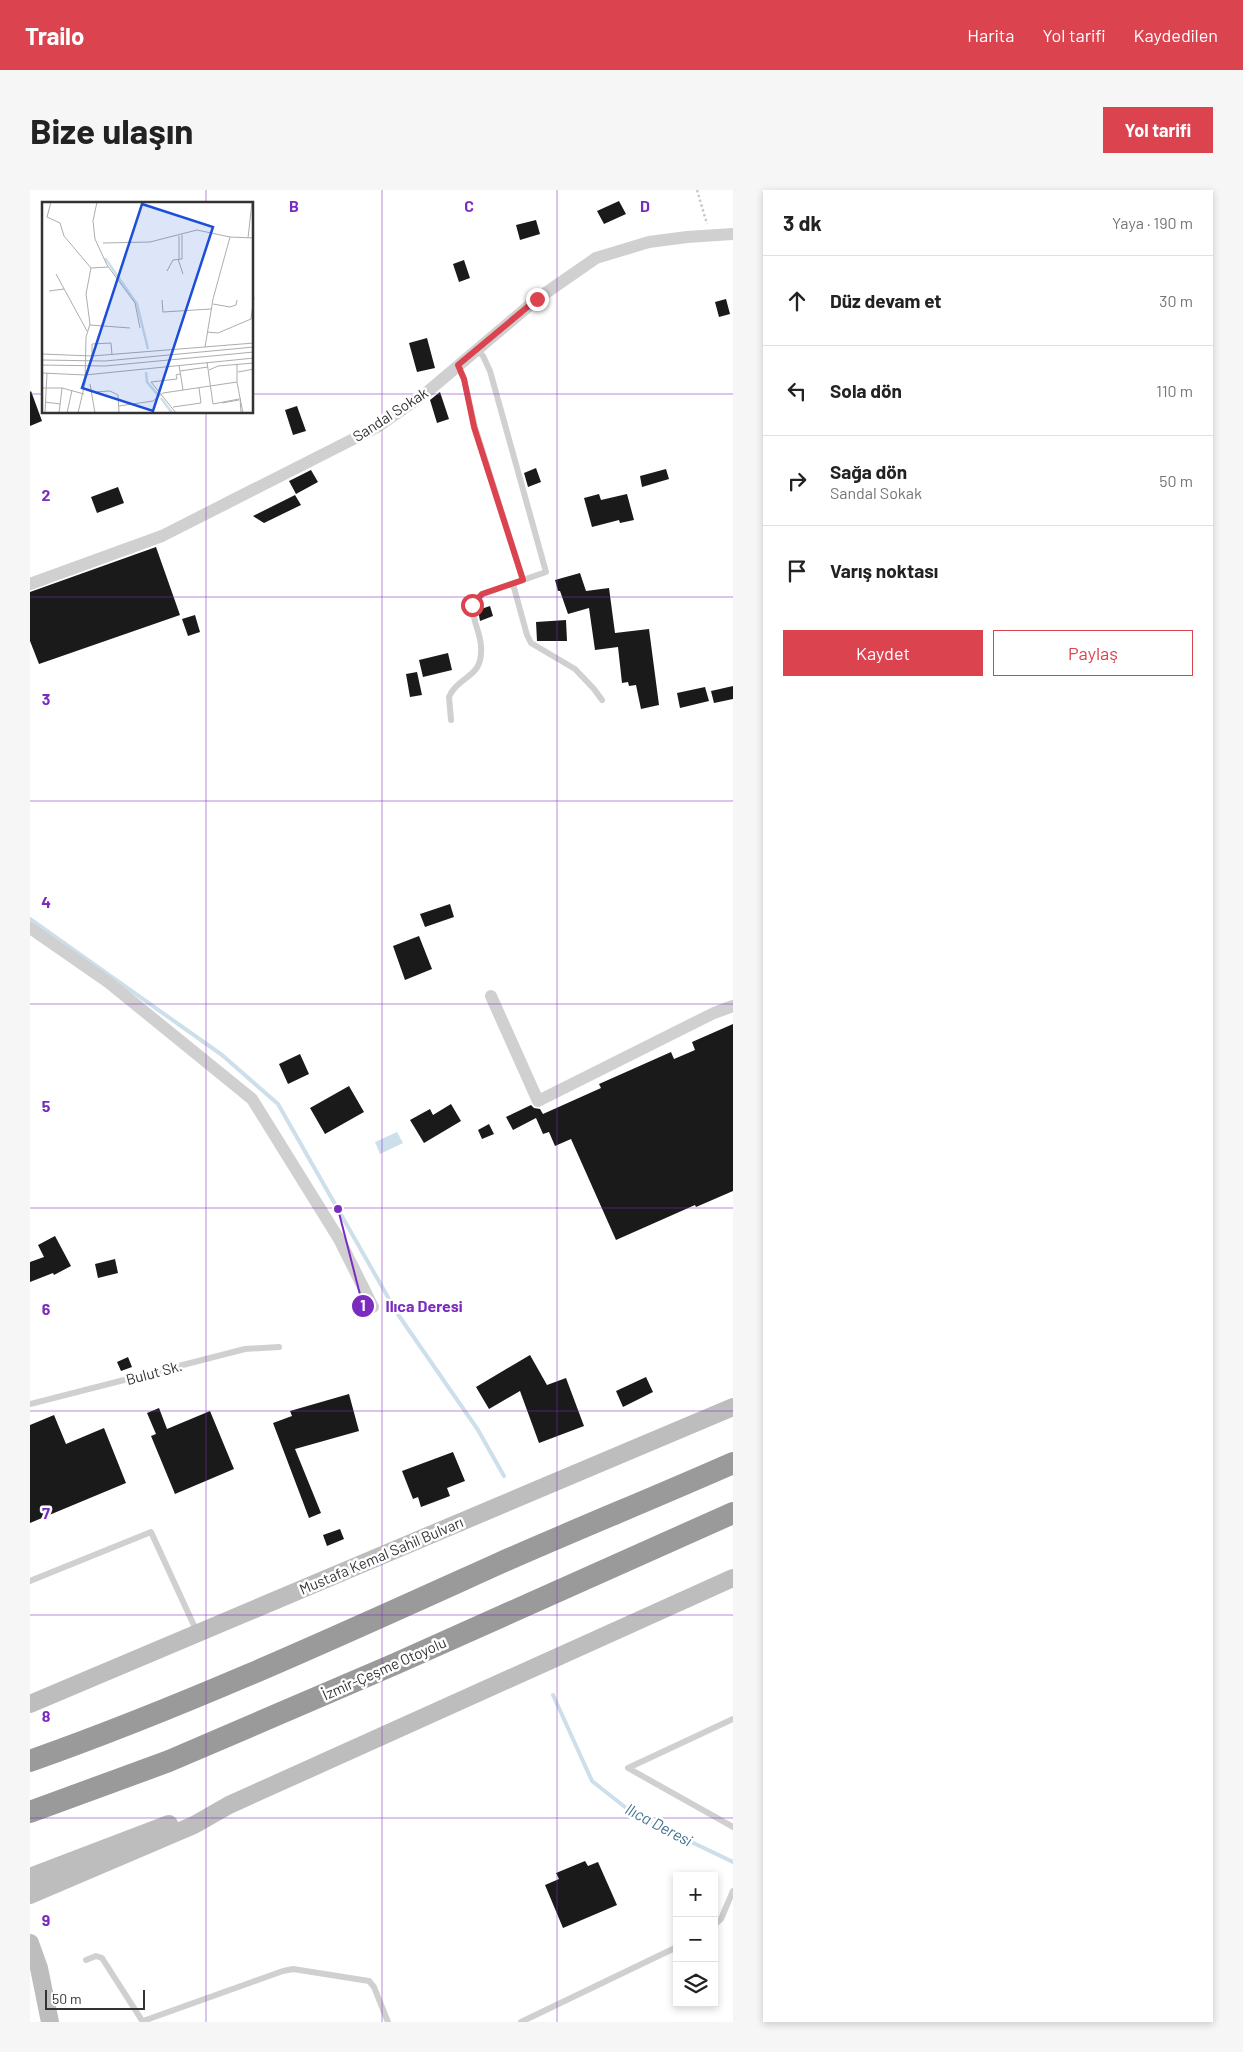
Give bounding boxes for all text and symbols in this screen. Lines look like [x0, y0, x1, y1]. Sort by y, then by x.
text: Trailo [25, 21, 84, 50]
text: Harita [967, 24, 1014, 46]
text: Yol tarifi [1042, 24, 1105, 46]
text: Kaydedilen [1133, 24, 1218, 46]
button: Yol tarifi [1103, 107, 1213, 153]
text: Bize ulaşın [30, 109, 193, 151]
text: B [289, 196, 299, 215]
text: C [464, 196, 474, 215]
text: D [640, 196, 650, 215]
inset map [42, 202, 254, 414]
text: 3 dk [783, 210, 822, 235]
text: Yaya · 190 m [1112, 213, 1193, 232]
icon: ahead [783, 287, 811, 315]
route end [526, 288, 549, 311]
text: Düz devam et [830, 289, 942, 312]
text: 30 m [1159, 291, 1193, 310]
icon: left [783, 377, 811, 405]
text: Sola dön [830, 379, 902, 402]
text: 110 m [1156, 381, 1193, 400]
street label: Sandal Sokak [349, 383, 431, 445]
text: Sağa dön [830, 460, 907, 483]
icon: right [783, 467, 811, 495]
text: 50 m [1159, 471, 1193, 490]
text: Sandal Sokak [830, 483, 922, 502]
text: 2 [42, 485, 51, 504]
icon: arrive [783, 557, 811, 585]
text: Varış noktası [830, 559, 938, 582]
route start [461, 594, 484, 617]
button: Kaydet [783, 630, 983, 676]
button: Paylaş [993, 630, 1193, 676]
text: 3 [42, 689, 50, 708]
text: 4 [41, 892, 51, 911]
text: 5 [42, 1096, 51, 1115]
callout: Ilıca Deresi [350, 1291, 473, 1322]
text: 1 [360, 1296, 366, 1314]
text: Ilıca Deresi [385, 1296, 463, 1315]
text: 6 [42, 1299, 51, 1318]
street label: Bulut Sk. [124, 1356, 184, 1388]
text: 7 [42, 1503, 50, 1522]
street label: Mustafa Kemal Sahil Bulvarı [296, 1512, 466, 1598]
street label: İzmir-Çeşme Otoyolu [319, 1633, 449, 1703]
text: 8 [42, 1706, 51, 1725]
water label: Ilıca Deresi [622, 1799, 696, 1850]
map controls [673, 1872, 718, 2007]
button: + [673, 1872, 718, 1917]
text: 9 [42, 1910, 50, 1929]
button: − [673, 1917, 718, 1962]
button: layers [673, 1962, 718, 2007]
scale bar [45, 1987, 145, 2010]
text: 50 m [52, 1990, 81, 2007]

